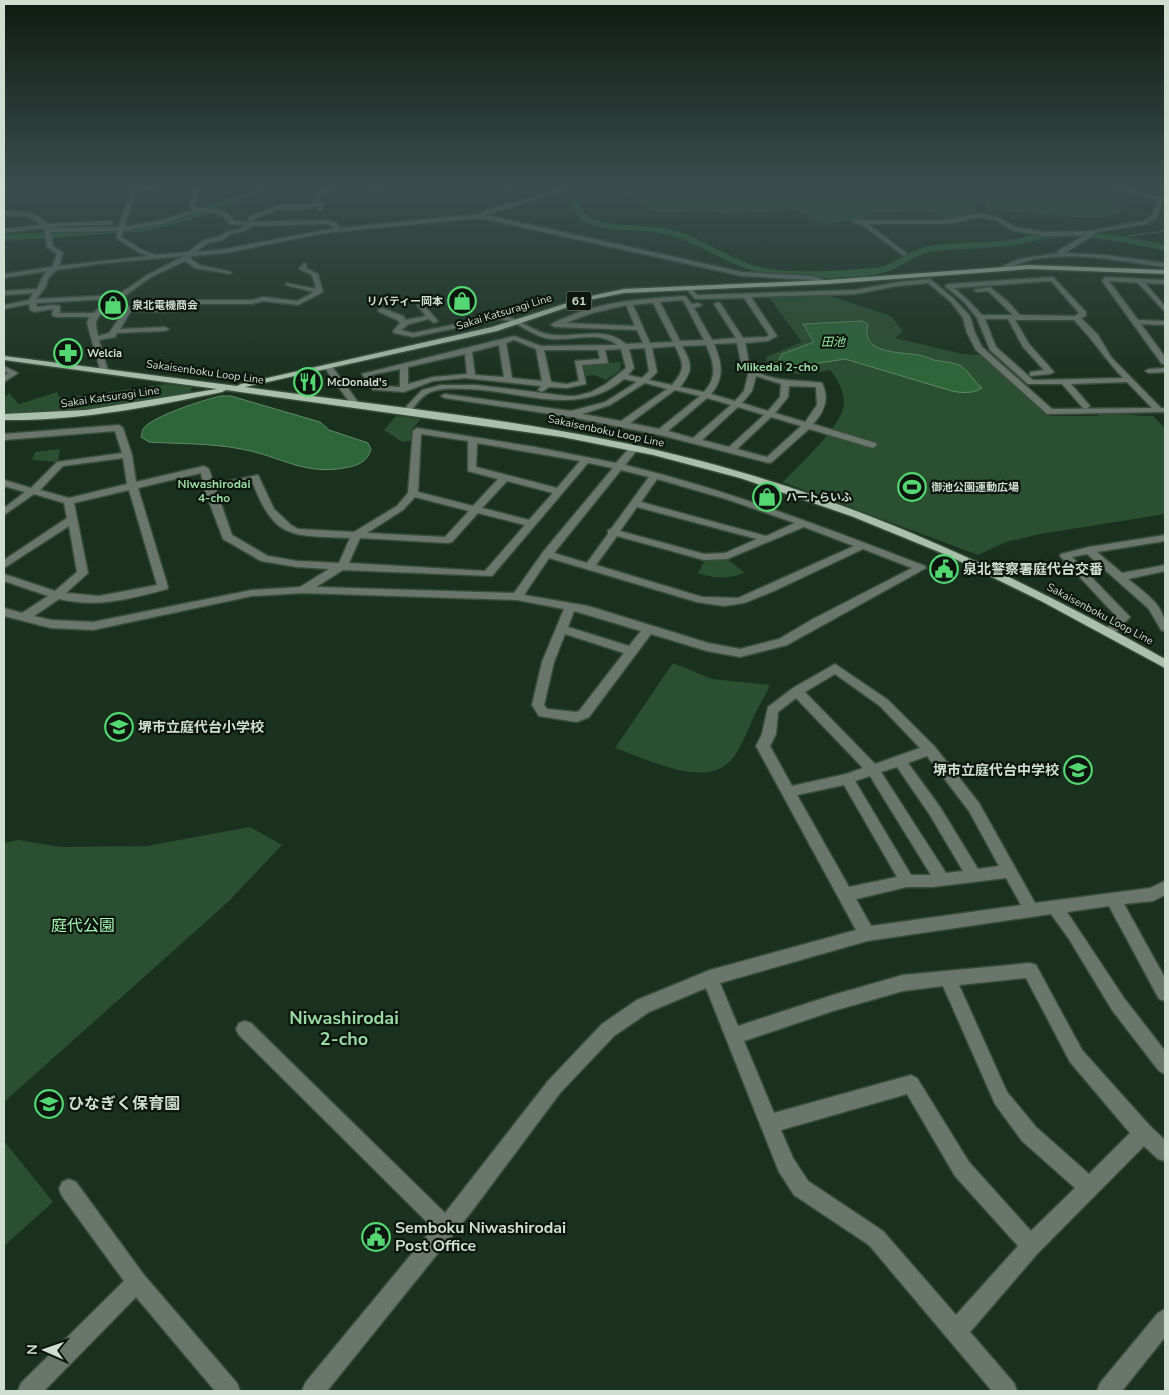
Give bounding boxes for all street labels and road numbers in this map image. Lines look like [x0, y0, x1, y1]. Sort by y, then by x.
street label: Sakai Katsuragi Line [454, 290, 554, 334]
road number: 61 [566, 292, 592, 310]
street label: Sakaisenboku Loop Line [145, 356, 265, 388]
street label: Sakai Katsuragi Line [60, 383, 160, 411]
street label: Sakaisenboku Loop Line [546, 411, 666, 451]
street label: Sakaisenboku Loop Line [1044, 579, 1156, 649]

